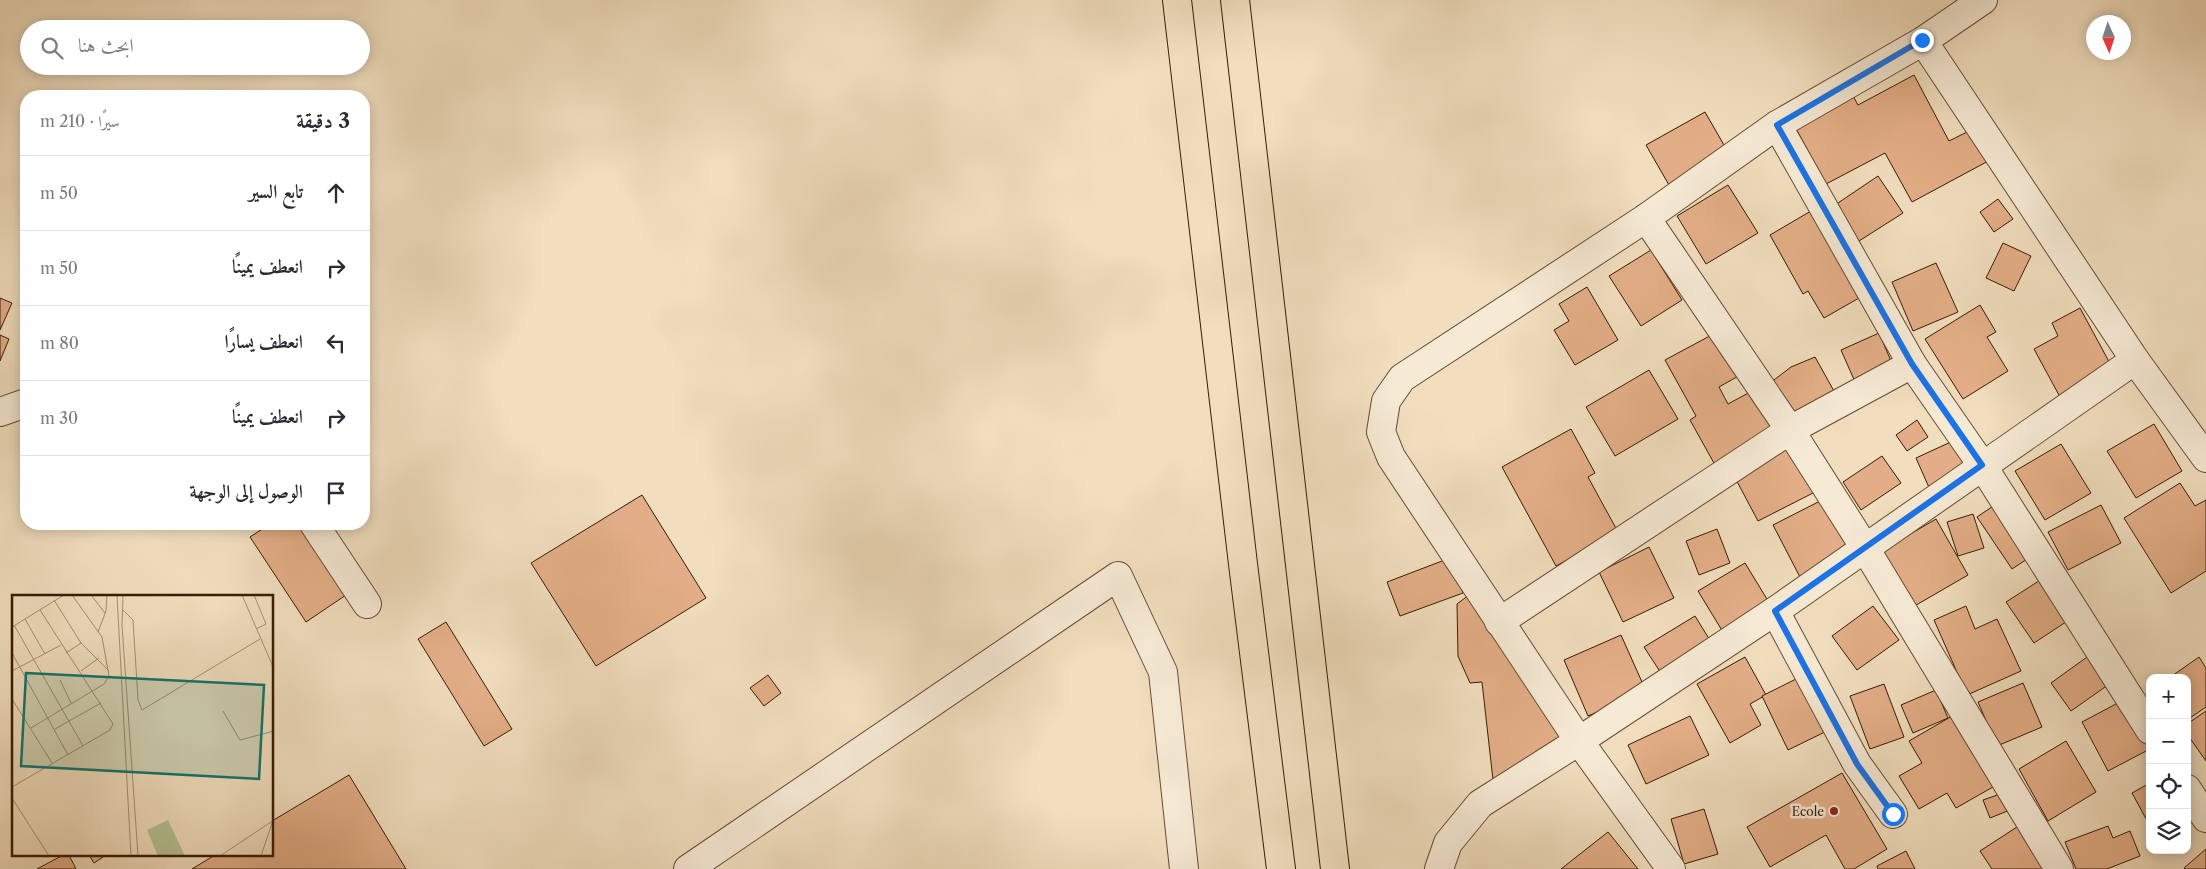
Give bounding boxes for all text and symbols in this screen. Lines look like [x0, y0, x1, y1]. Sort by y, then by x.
north arrow [2086, 15, 2131, 60]
search box [20, 20, 370, 75]
route end [1911, 29, 1934, 52]
icon: search [38, 34, 66, 62]
text: ابحث هنا [78, 34, 134, 57]
text: 3 دقيقة [296, 108, 350, 133]
text: سيرًا · 210 m [40, 111, 120, 131]
icon: ahead [322, 179, 350, 207]
text: تابع السير [249, 180, 303, 203]
text: 50 m [40, 183, 78, 203]
icon: right [322, 254, 350, 282]
text: انعطف يمينًا [232, 255, 303, 278]
text: 50 m [40, 258, 78, 278]
icon: left [322, 329, 350, 357]
text: انعطف يسارًا [224, 330, 303, 353]
text: 80 m [40, 333, 79, 353]
icon: right [322, 404, 350, 432]
text: انعطف يمينًا [232, 405, 303, 428]
text: 30 m [40, 408, 78, 428]
icon: arrive [322, 479, 350, 507]
text: الوصول إلى الوجهة [189, 480, 303, 503]
inset map [12, 595, 274, 856]
map controls [2146, 674, 2191, 854]
button: + [2146, 674, 2191, 719]
button: − [2146, 719, 2191, 764]
button: locate [2146, 764, 2191, 809]
route start [1882, 803, 1905, 826]
place label: Ecole [1792, 804, 1824, 819]
marker: Ecole [1828, 805, 1840, 817]
button: layers [2146, 809, 2191, 854]

